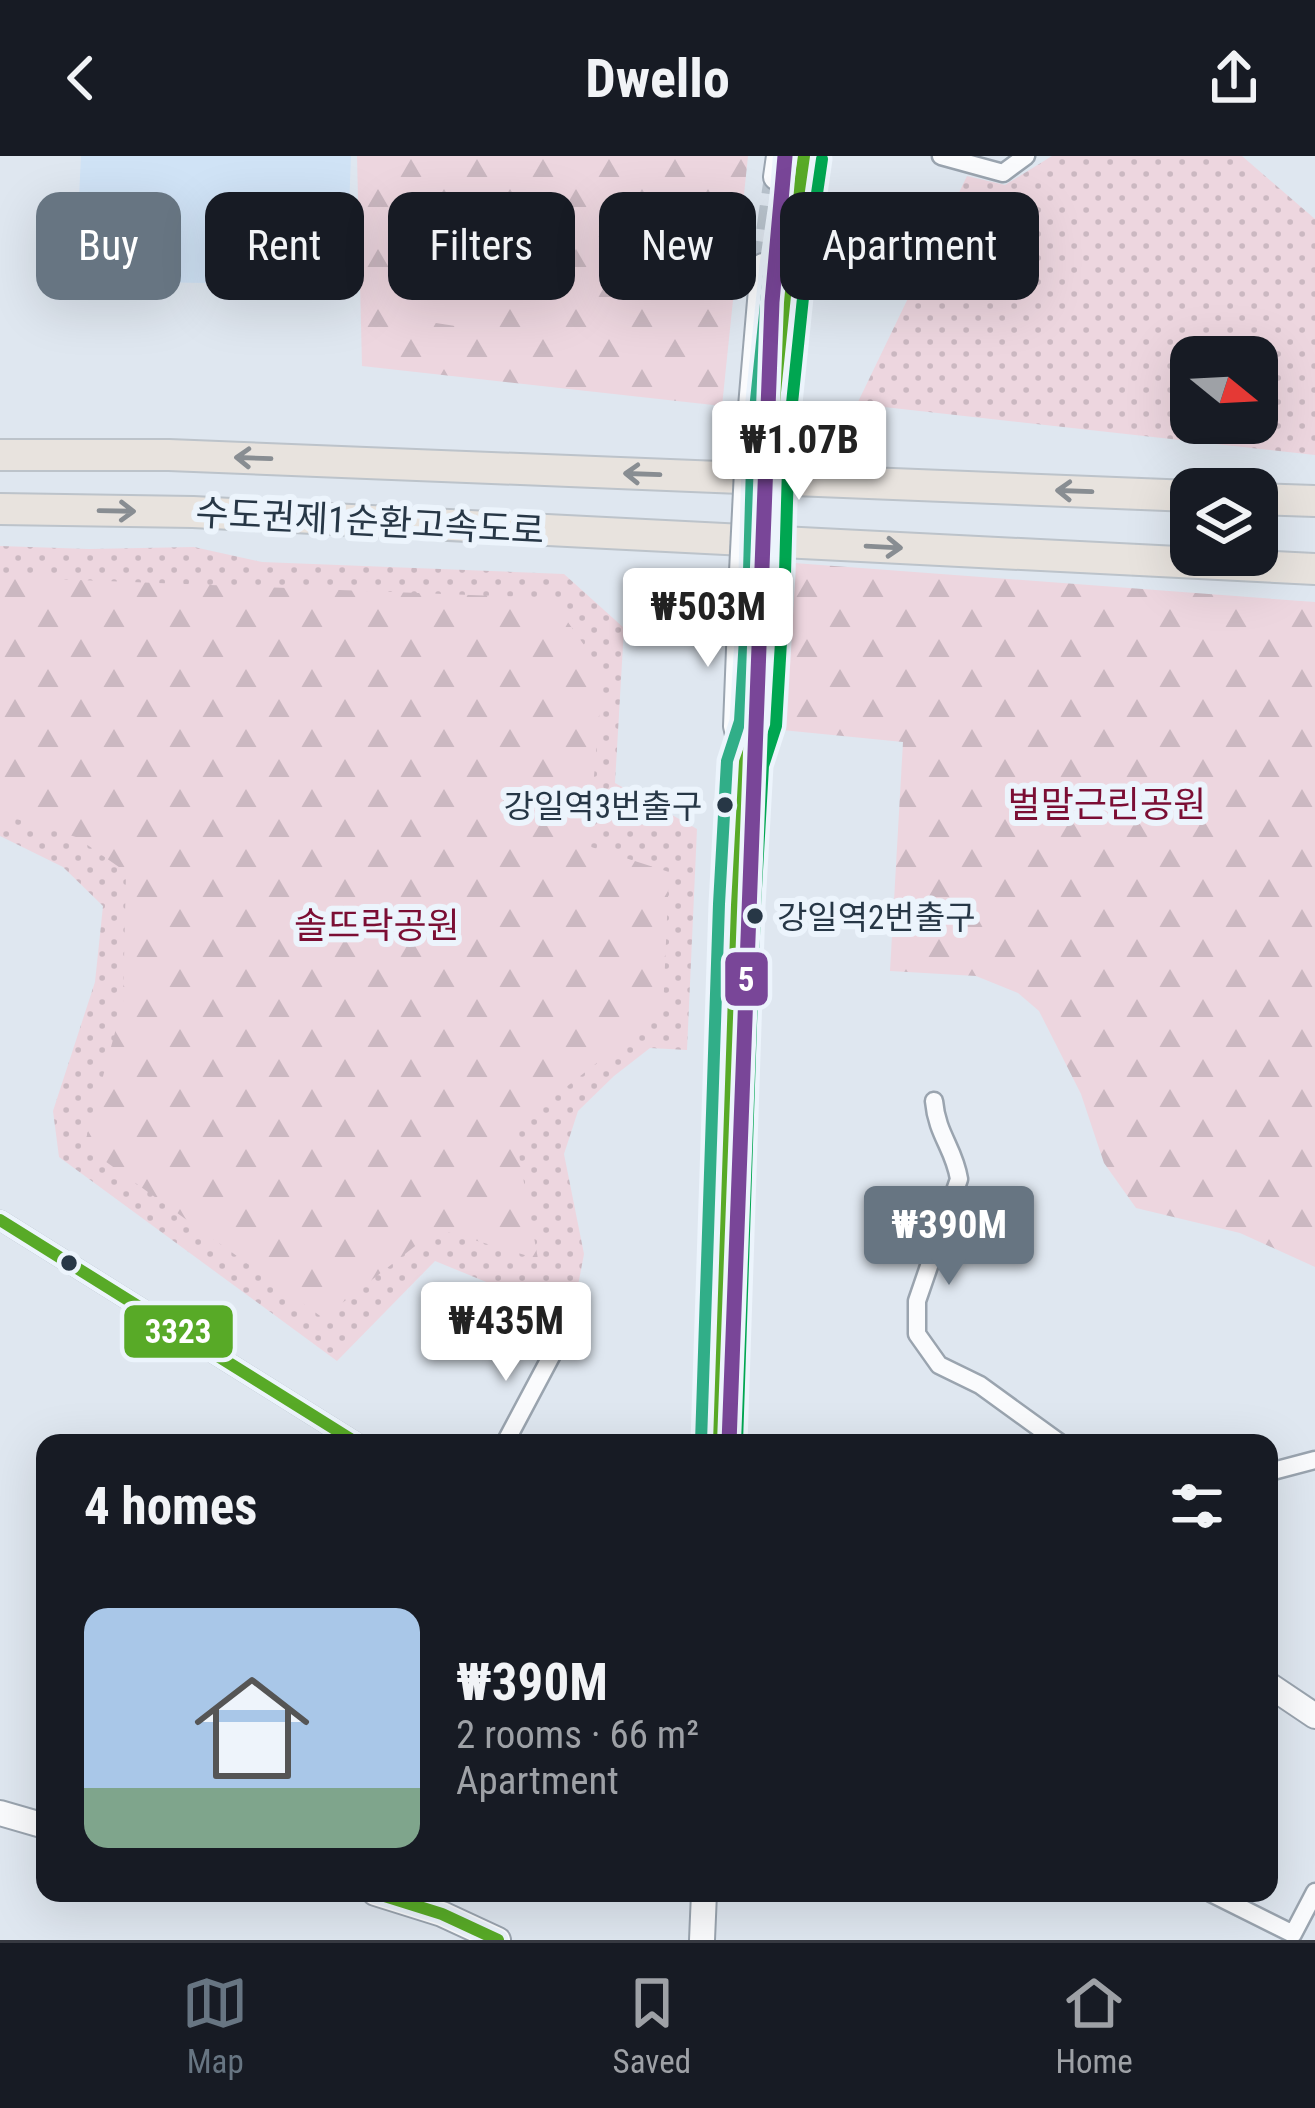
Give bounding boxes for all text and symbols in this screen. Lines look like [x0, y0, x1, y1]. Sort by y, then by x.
icon: back [48, 45, 114, 111]
icon: share [1201, 45, 1267, 111]
text: Dwello [585, 47, 730, 110]
chip: Buy [36, 192, 181, 300]
chip: Rent [205, 192, 364, 300]
chip: Filters [388, 192, 575, 300]
chip: New [599, 192, 756, 300]
chip: Apartment [780, 192, 1039, 300]
north arrow [1170, 336, 1278, 444]
map controls [1170, 336, 1278, 576]
pin: ₩1.07B [701, 401, 897, 503]
text: ₩1.07B [739, 417, 859, 463]
one-way arrow [234, 447, 273, 470]
one-way arrow [623, 462, 662, 485]
button: layers [1170, 468, 1278, 576]
one-way arrow [1055, 479, 1094, 502]
street label: 수도권제1순환고속도로 [195, 492, 545, 552]
one-way arrow [97, 500, 136, 522]
one-way arrow [864, 536, 903, 559]
pin: ₩503M [624, 568, 792, 670]
text: ₩503M [650, 584, 766, 630]
park label: 벌말근린공원 [1008, 784, 1206, 826]
place label: 강일역3번출구 [504, 787, 702, 826]
marker: 강일역3번출구 [714, 794, 736, 816]
place label: 강일역2번출구 [777, 898, 975, 937]
park label: 솔뜨락공원 [294, 905, 460, 947]
marker: 강일역2번출구 [744, 905, 766, 927]
line badge: 5 [723, 950, 770, 1008]
text: 5 [738, 960, 754, 999]
pin: ₩390M [865, 1186, 1033, 1288]
text: ₩390M [891, 1202, 1007, 1248]
unlabelled marker [58, 1252, 80, 1274]
pin: ₩435M [422, 1282, 590, 1384]
text: ₩435M [448, 1298, 564, 1344]
line badge: 3323 [122, 1303, 235, 1360]
text: 3323 [145, 1312, 211, 1351]
icon: filters [1164, 1473, 1230, 1539]
text: 4 homes [84, 1477, 257, 1536]
text: ₩390M [456, 1653, 608, 1712]
icon: home [180, 1656, 324, 1800]
text: 2 rooms · 66 m² [456, 1712, 699, 1758]
text: Apartment [456, 1758, 619, 1804]
tab: Map [182, 1970, 248, 2081]
tab: Saved [613, 1970, 691, 2081]
tab: Home [1055, 1970, 1133, 2081]

